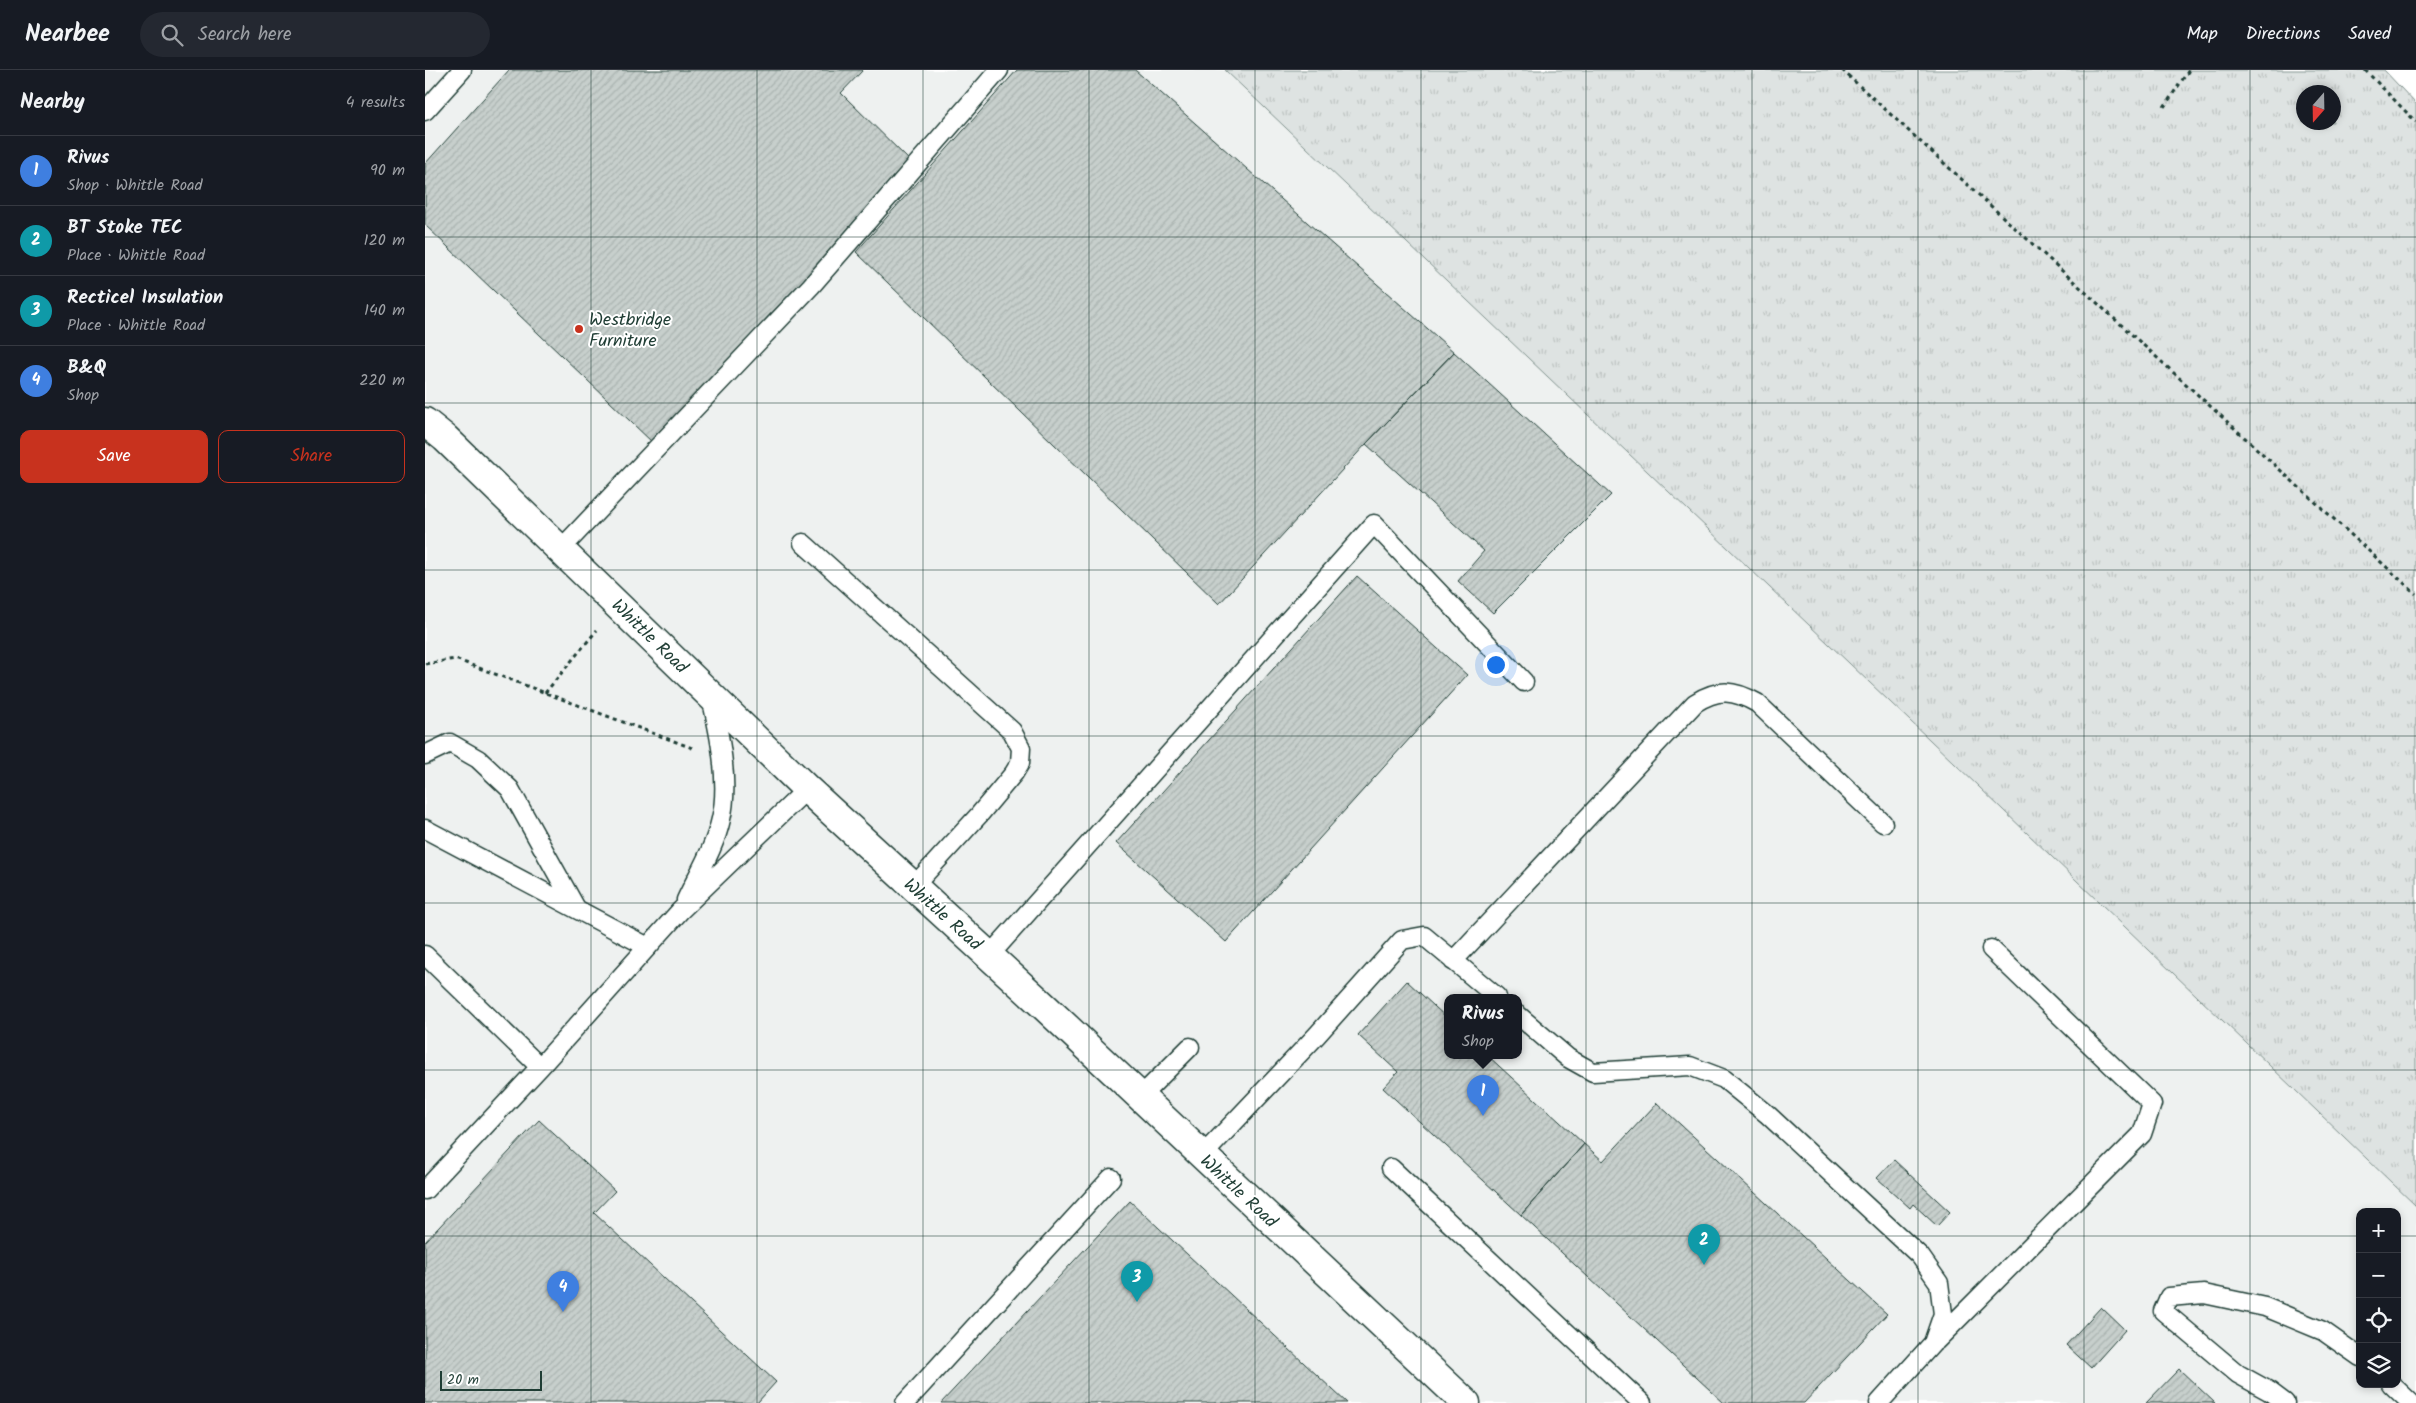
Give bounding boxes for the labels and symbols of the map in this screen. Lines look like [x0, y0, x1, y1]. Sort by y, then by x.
north arrow [2296, 85, 2341, 130]
place label: Westbridge Furniture [589, 306, 671, 356]
marker: Westbridge Furniture [573, 323, 585, 335]
street label: Whittle Road [604, 593, 695, 682]
your location [1483, 652, 1509, 678]
street label: Whittle Road [896, 872, 989, 959]
pin: 1 [1467, 1075, 1499, 1116]
street label: Whittle Road [1192, 1148, 1284, 1237]
pin: 2 [1688, 1224, 1720, 1265]
pin: 3 [1121, 1261, 1153, 1302]
pin: 4 [547, 1271, 579, 1312]
scale bar [440, 1368, 543, 1391]

